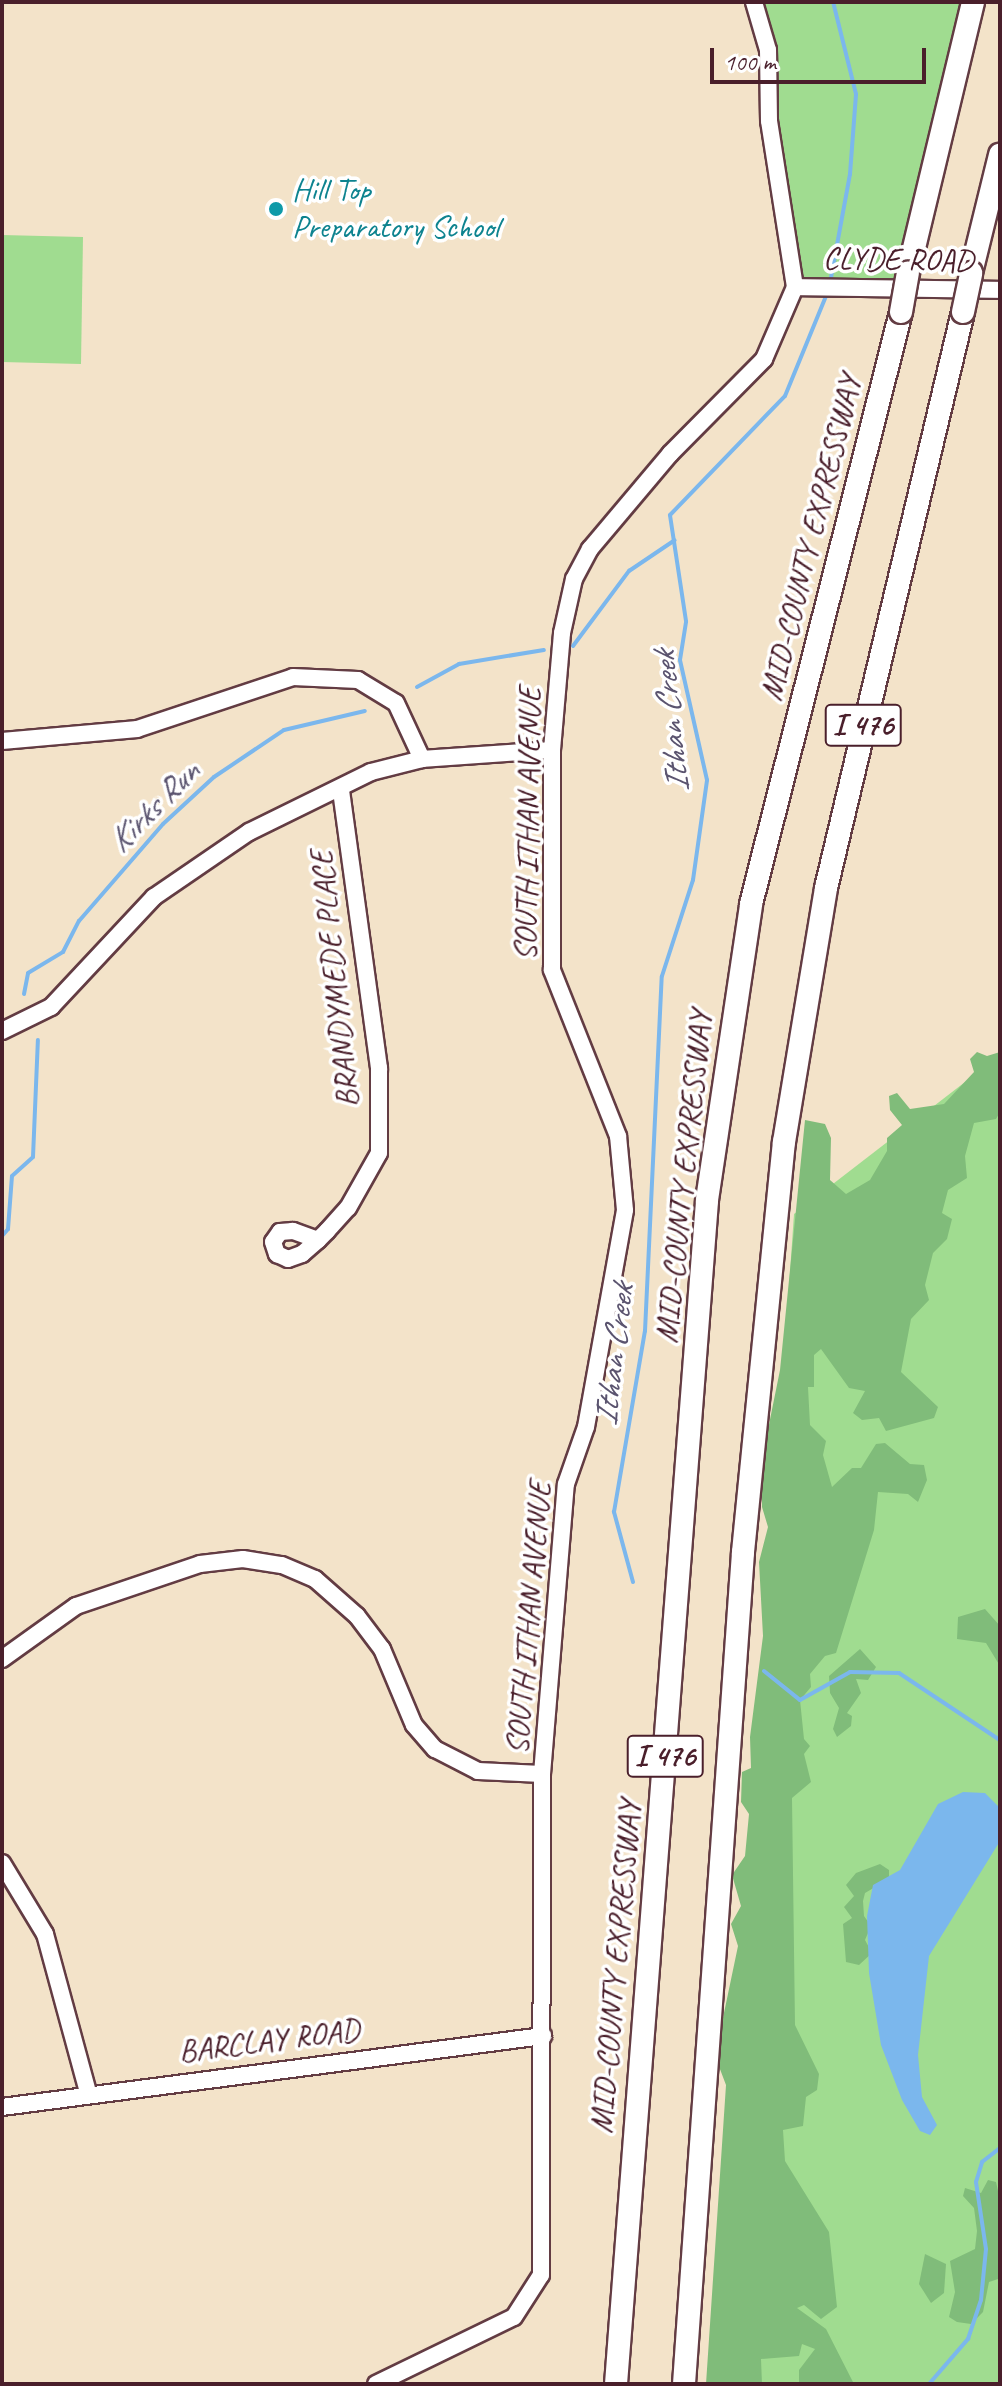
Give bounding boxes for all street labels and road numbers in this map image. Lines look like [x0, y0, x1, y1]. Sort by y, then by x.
street label: CLYDE ROAD [821, 239, 975, 281]
street label: MID-COUNTY EXPRESSWAY [753, 375, 869, 701]
street label: SOUTH ITHAN AVENUE [506, 687, 550, 961]
road number: I 476 [823, 699, 903, 751]
street label: BRANDYMEDE PLACE [302, 848, 368, 1110]
street label: MID-COUNTY EXPRESSWAY [648, 1013, 720, 1341]
street label: SOUTH ITHAN AVENUE [498, 1481, 560, 1755]
road number: I 476 [625, 1730, 705, 1782]
street label: MID-COUNTY EXPRESSWAY [583, 1803, 649, 2131]
street label: BARCLAY ROAD [176, 2011, 362, 2071]

